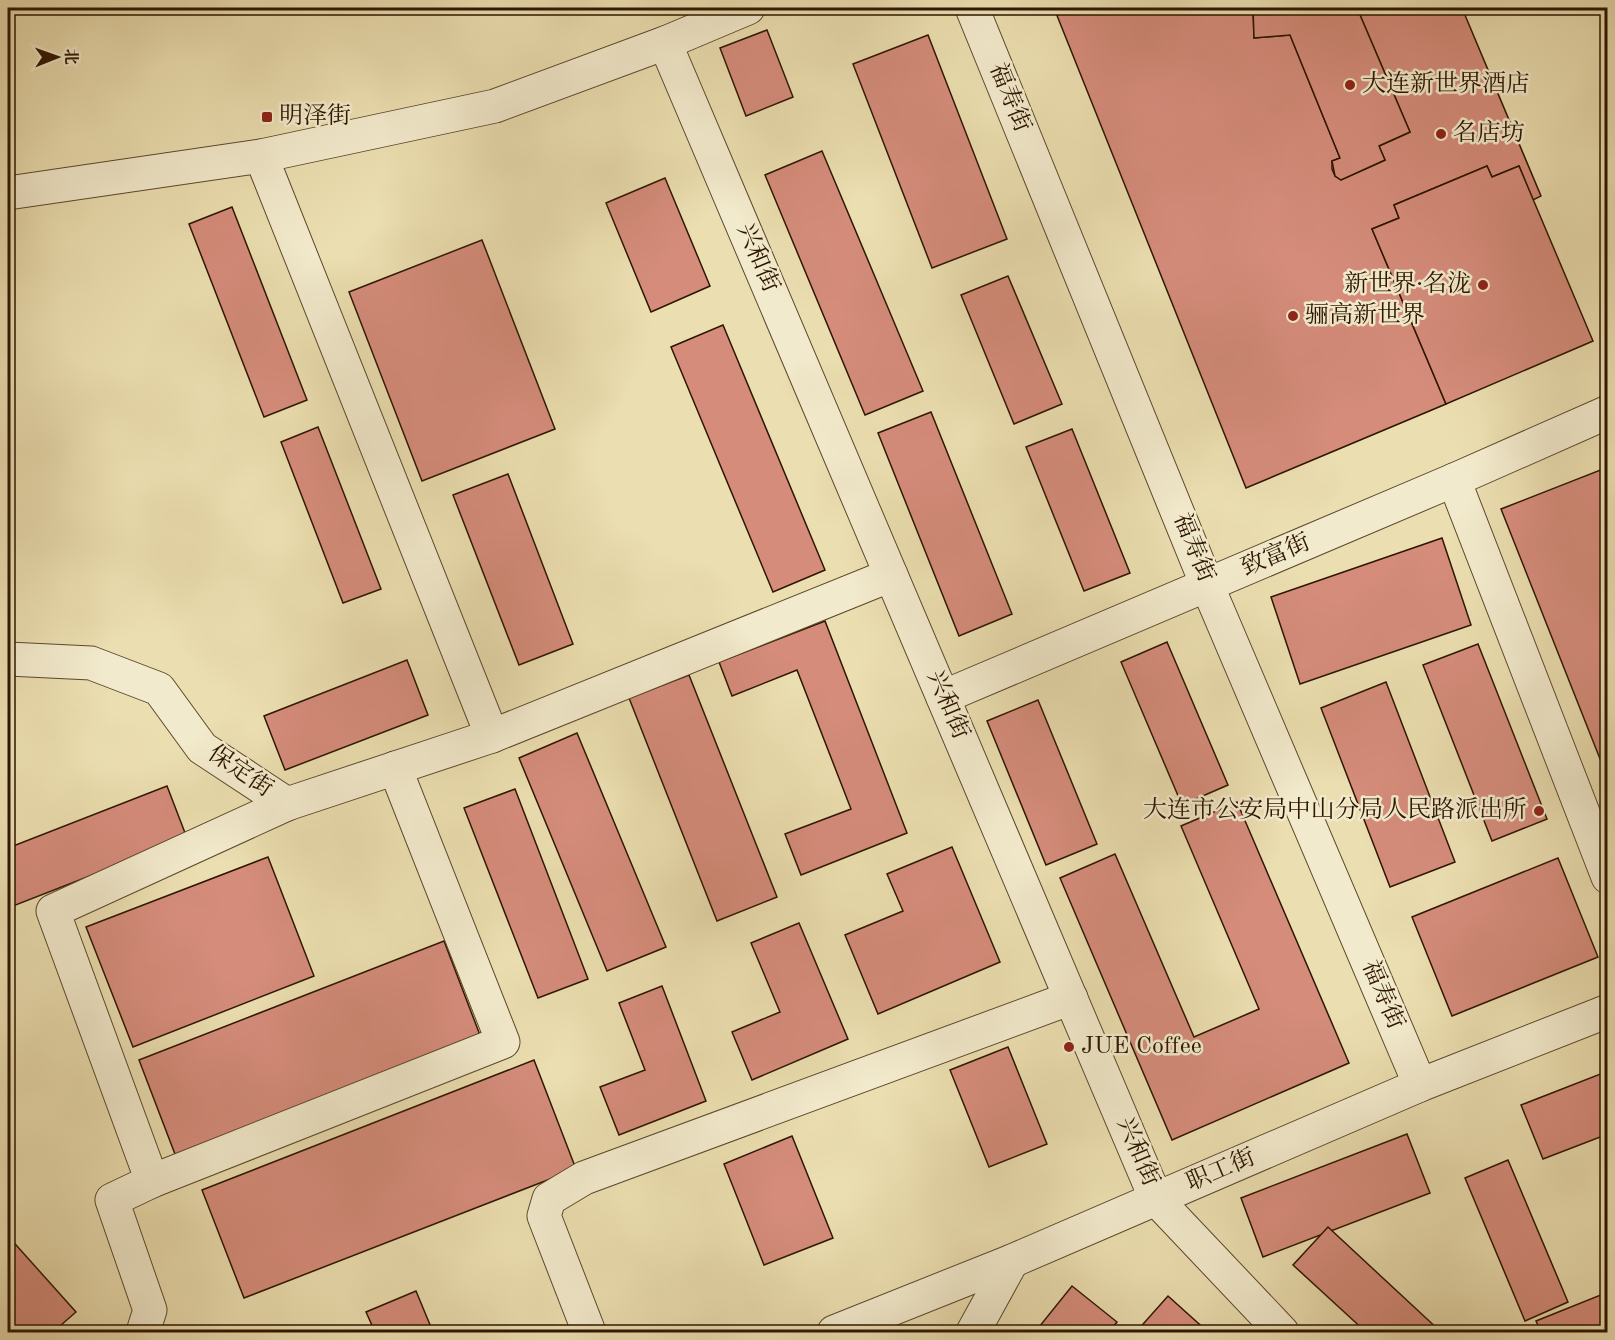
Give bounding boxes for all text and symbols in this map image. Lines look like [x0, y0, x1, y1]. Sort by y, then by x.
north arrow [27, 27, 87, 87]
text: 北 [62, 49, 80, 65]
street label: 福寿街 [984, 59, 1036, 136]
place label: 大连新世界酒店 [1362, 70, 1530, 97]
marker: 大连新世界酒店 [1343, 78, 1357, 92]
place label: 明泽街 [279, 102, 351, 129]
marker: 明泽街 [260, 110, 274, 124]
place label: 名店坊 [1453, 119, 1525, 146]
marker: 名店坊 [1434, 127, 1448, 141]
street label: 兴和街 [732, 219, 785, 296]
place label: 新世界·名泷 [1344, 270, 1471, 297]
marker: 新世界·名泷 [1476, 278, 1490, 292]
place label: 骊高新世界 [1305, 301, 1425, 328]
marker: 骊高新世界 [1286, 309, 1300, 323]
street label: 福寿街 [1168, 509, 1220, 586]
street label: 致富街 [1237, 528, 1314, 581]
street label: 兴和街 [922, 666, 975, 743]
street label: 保定街 [203, 739, 278, 802]
place label: 大连市公安局中山分局人民路派出所 [1143, 796, 1527, 823]
marker: 大连市公安局中山分局人民路派出所 [1532, 804, 1546, 818]
street label: 福寿街 [1357, 956, 1410, 1033]
place label: JUE Coffee [1081, 1035, 1202, 1059]
marker: JUE Coffee [1062, 1040, 1076, 1054]
street label: 兴和街 [1112, 1113, 1165, 1190]
street label: 职工街 [1182, 1143, 1259, 1196]

